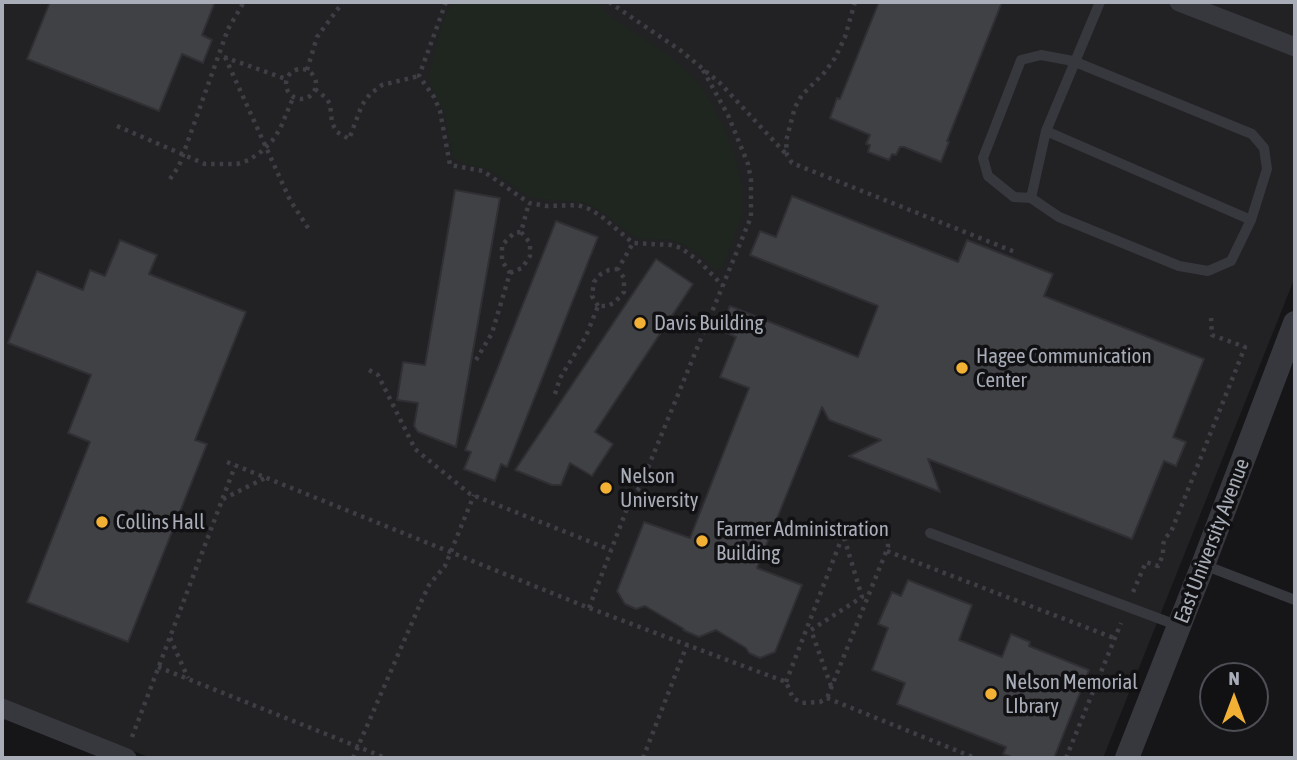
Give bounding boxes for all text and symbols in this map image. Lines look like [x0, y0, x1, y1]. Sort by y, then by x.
place label: Davis Building [654, 310, 764, 336]
marker: Davis Building [632, 315, 648, 331]
place label: Hagee Communication Center [976, 343, 1152, 393]
marker: Hagee Communication Center [954, 360, 970, 376]
street label: East University Avenue [1169, 455, 1255, 627]
place label: Nelson University [620, 463, 699, 513]
marker: Nelson University [598, 480, 614, 496]
place label: Collins Hall [116, 509, 205, 535]
marker: Collins Hall [94, 514, 110, 530]
place label: Farmer Administration Building [716, 516, 889, 566]
marker: Farmer Administration Building [694, 533, 710, 549]
north arrow [1199, 662, 1269, 732]
text: N [1228, 667, 1240, 689]
place label: Nelson Memorial LIbrary [1005, 669, 1138, 719]
marker: Nelson Memorial LIbrary [983, 686, 999, 702]

